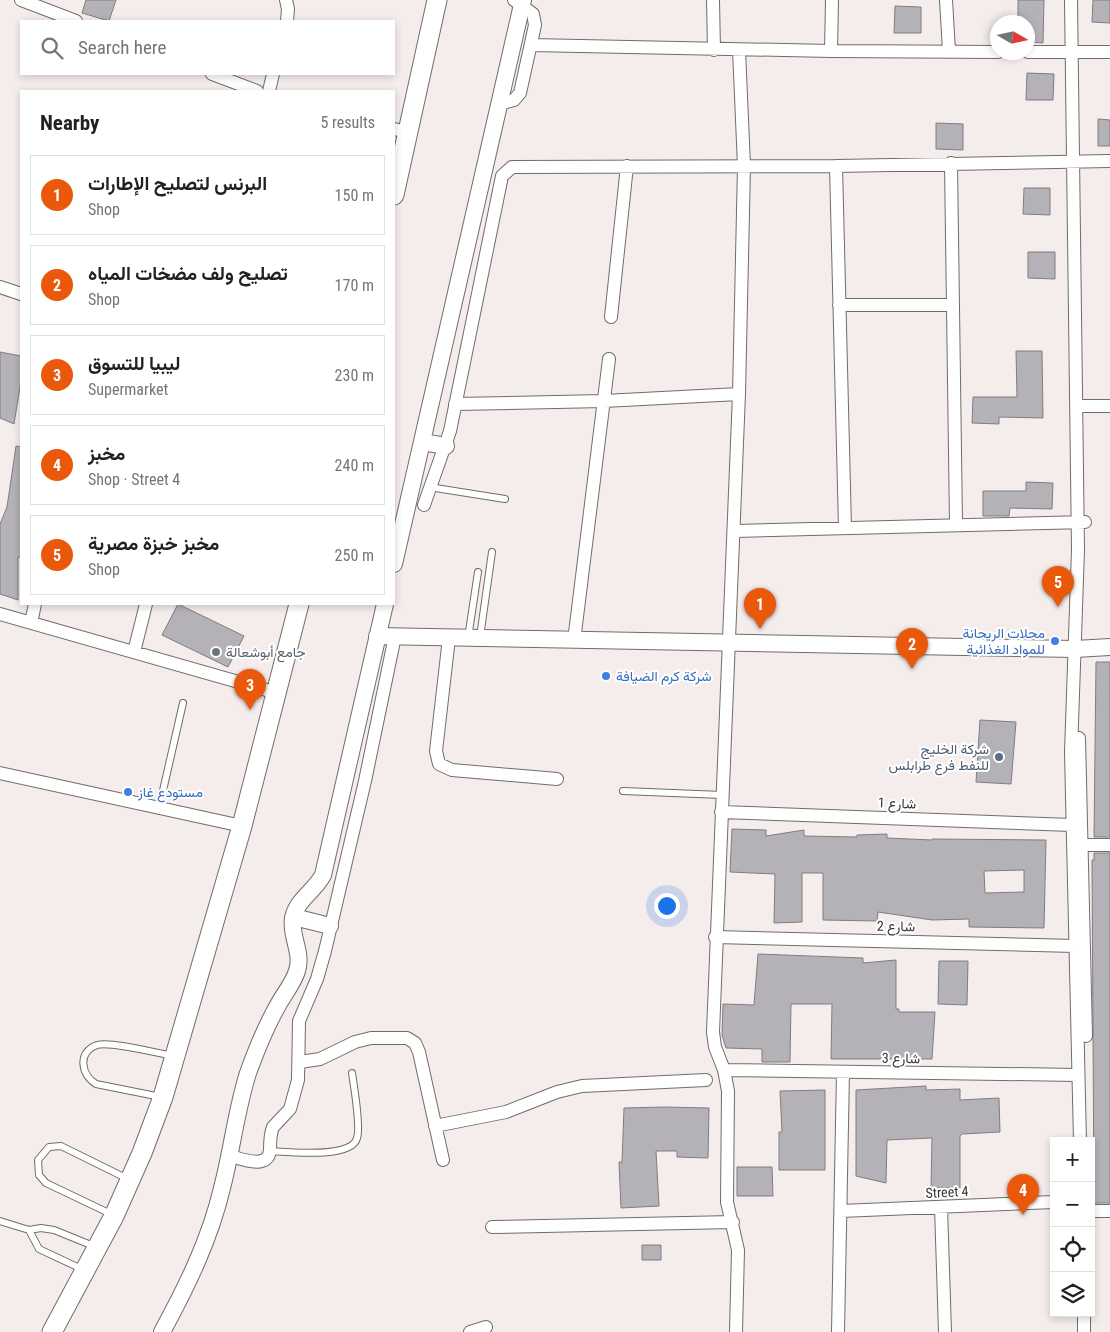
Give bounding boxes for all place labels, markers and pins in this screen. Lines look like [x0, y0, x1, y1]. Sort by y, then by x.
pin: 5 [1042, 566, 1074, 607]
pin: 1 [744, 588, 776, 629]
place label: محلات الريحانة للمواد الغذائية [963, 625, 1045, 658]
pin: 2 [896, 628, 928, 669]
marker: محلات الريحانة للمواد الغذائية [1049, 635, 1061, 647]
place label: جامع أبوشعالة [226, 644, 306, 663]
marker: جامع أبوشعالة [210, 646, 222, 658]
place label: شركة كرم الضيافة [616, 668, 712, 685]
pin: 3 [234, 669, 266, 710]
marker: شركة كرم الضيافة [600, 670, 612, 682]
place label: شركة الخليج للنفط فرع طرابلس [889, 741, 989, 776]
marker: شركة الخليج للنفط فرع طرابلس [993, 751, 1005, 763]
place label: مستودع غاز [137, 784, 203, 803]
marker: مستودع غاز [122, 786, 134, 798]
pin: 4 [1007, 1174, 1039, 1215]

